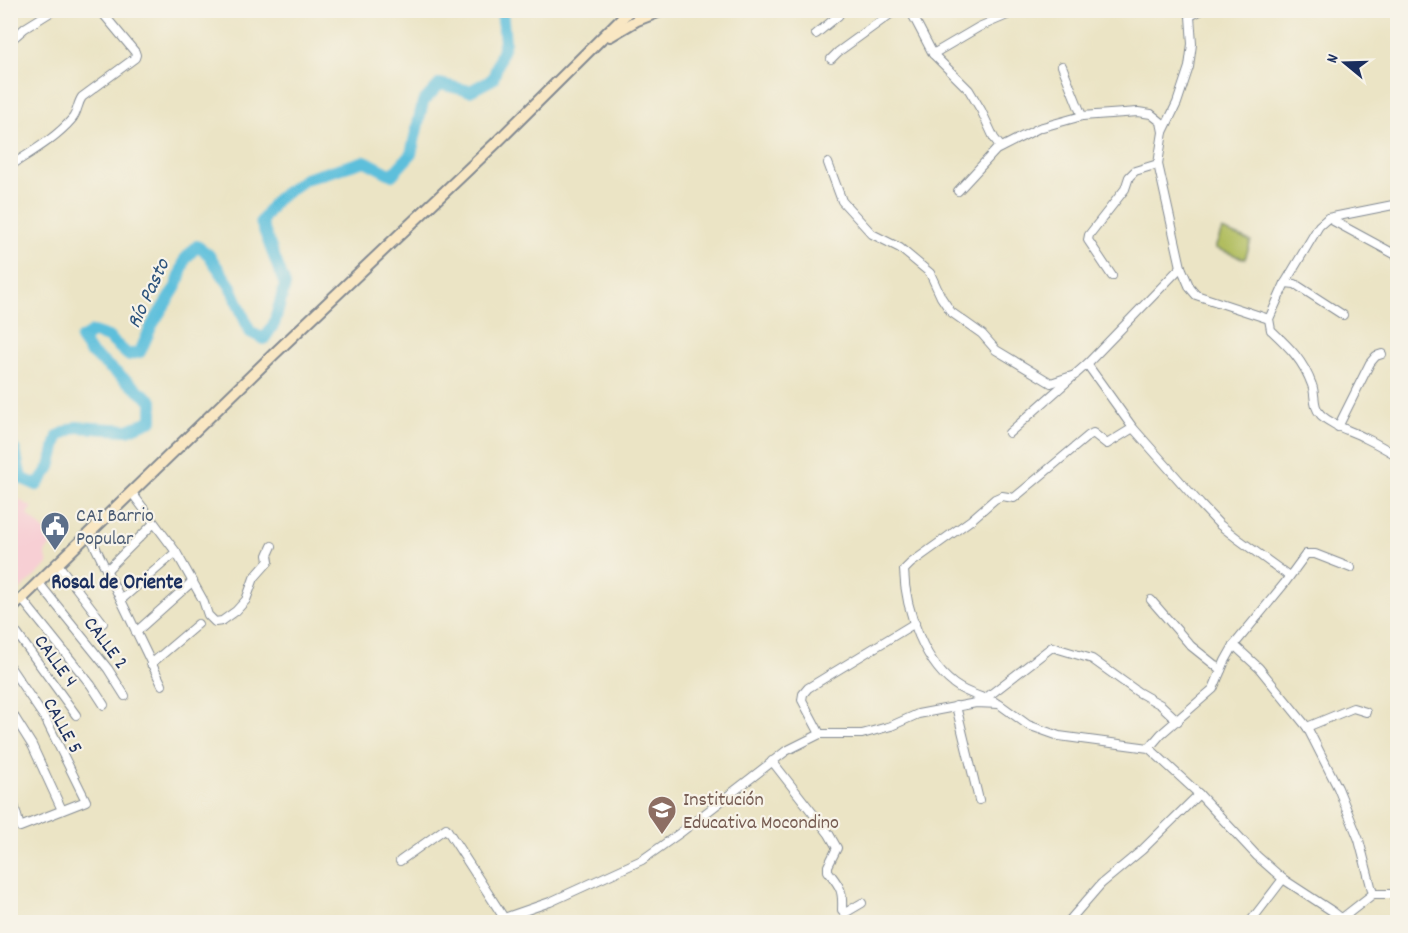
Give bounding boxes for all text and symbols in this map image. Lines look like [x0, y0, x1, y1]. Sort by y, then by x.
north arrow [1315, 33, 1375, 93]
text: N [1321, 51, 1345, 66]
water label: Río Pasto [121, 253, 180, 334]
place label: CAI Barrio Popular [76, 503, 154, 554]
public building icon: CAI Barrio Popular [39, 510, 71, 552]
district label: Rosal de Oriente [51, 569, 183, 599]
street label: CALLE 2 [76, 612, 134, 676]
street label: CALLE 4 [26, 630, 83, 694]
street label: CALLE 5 [35, 693, 88, 760]
place label: Institución Educativa Mocondino [683, 787, 839, 838]
school or university icon: Institución Educativa Mocondino [646, 794, 678, 836]

